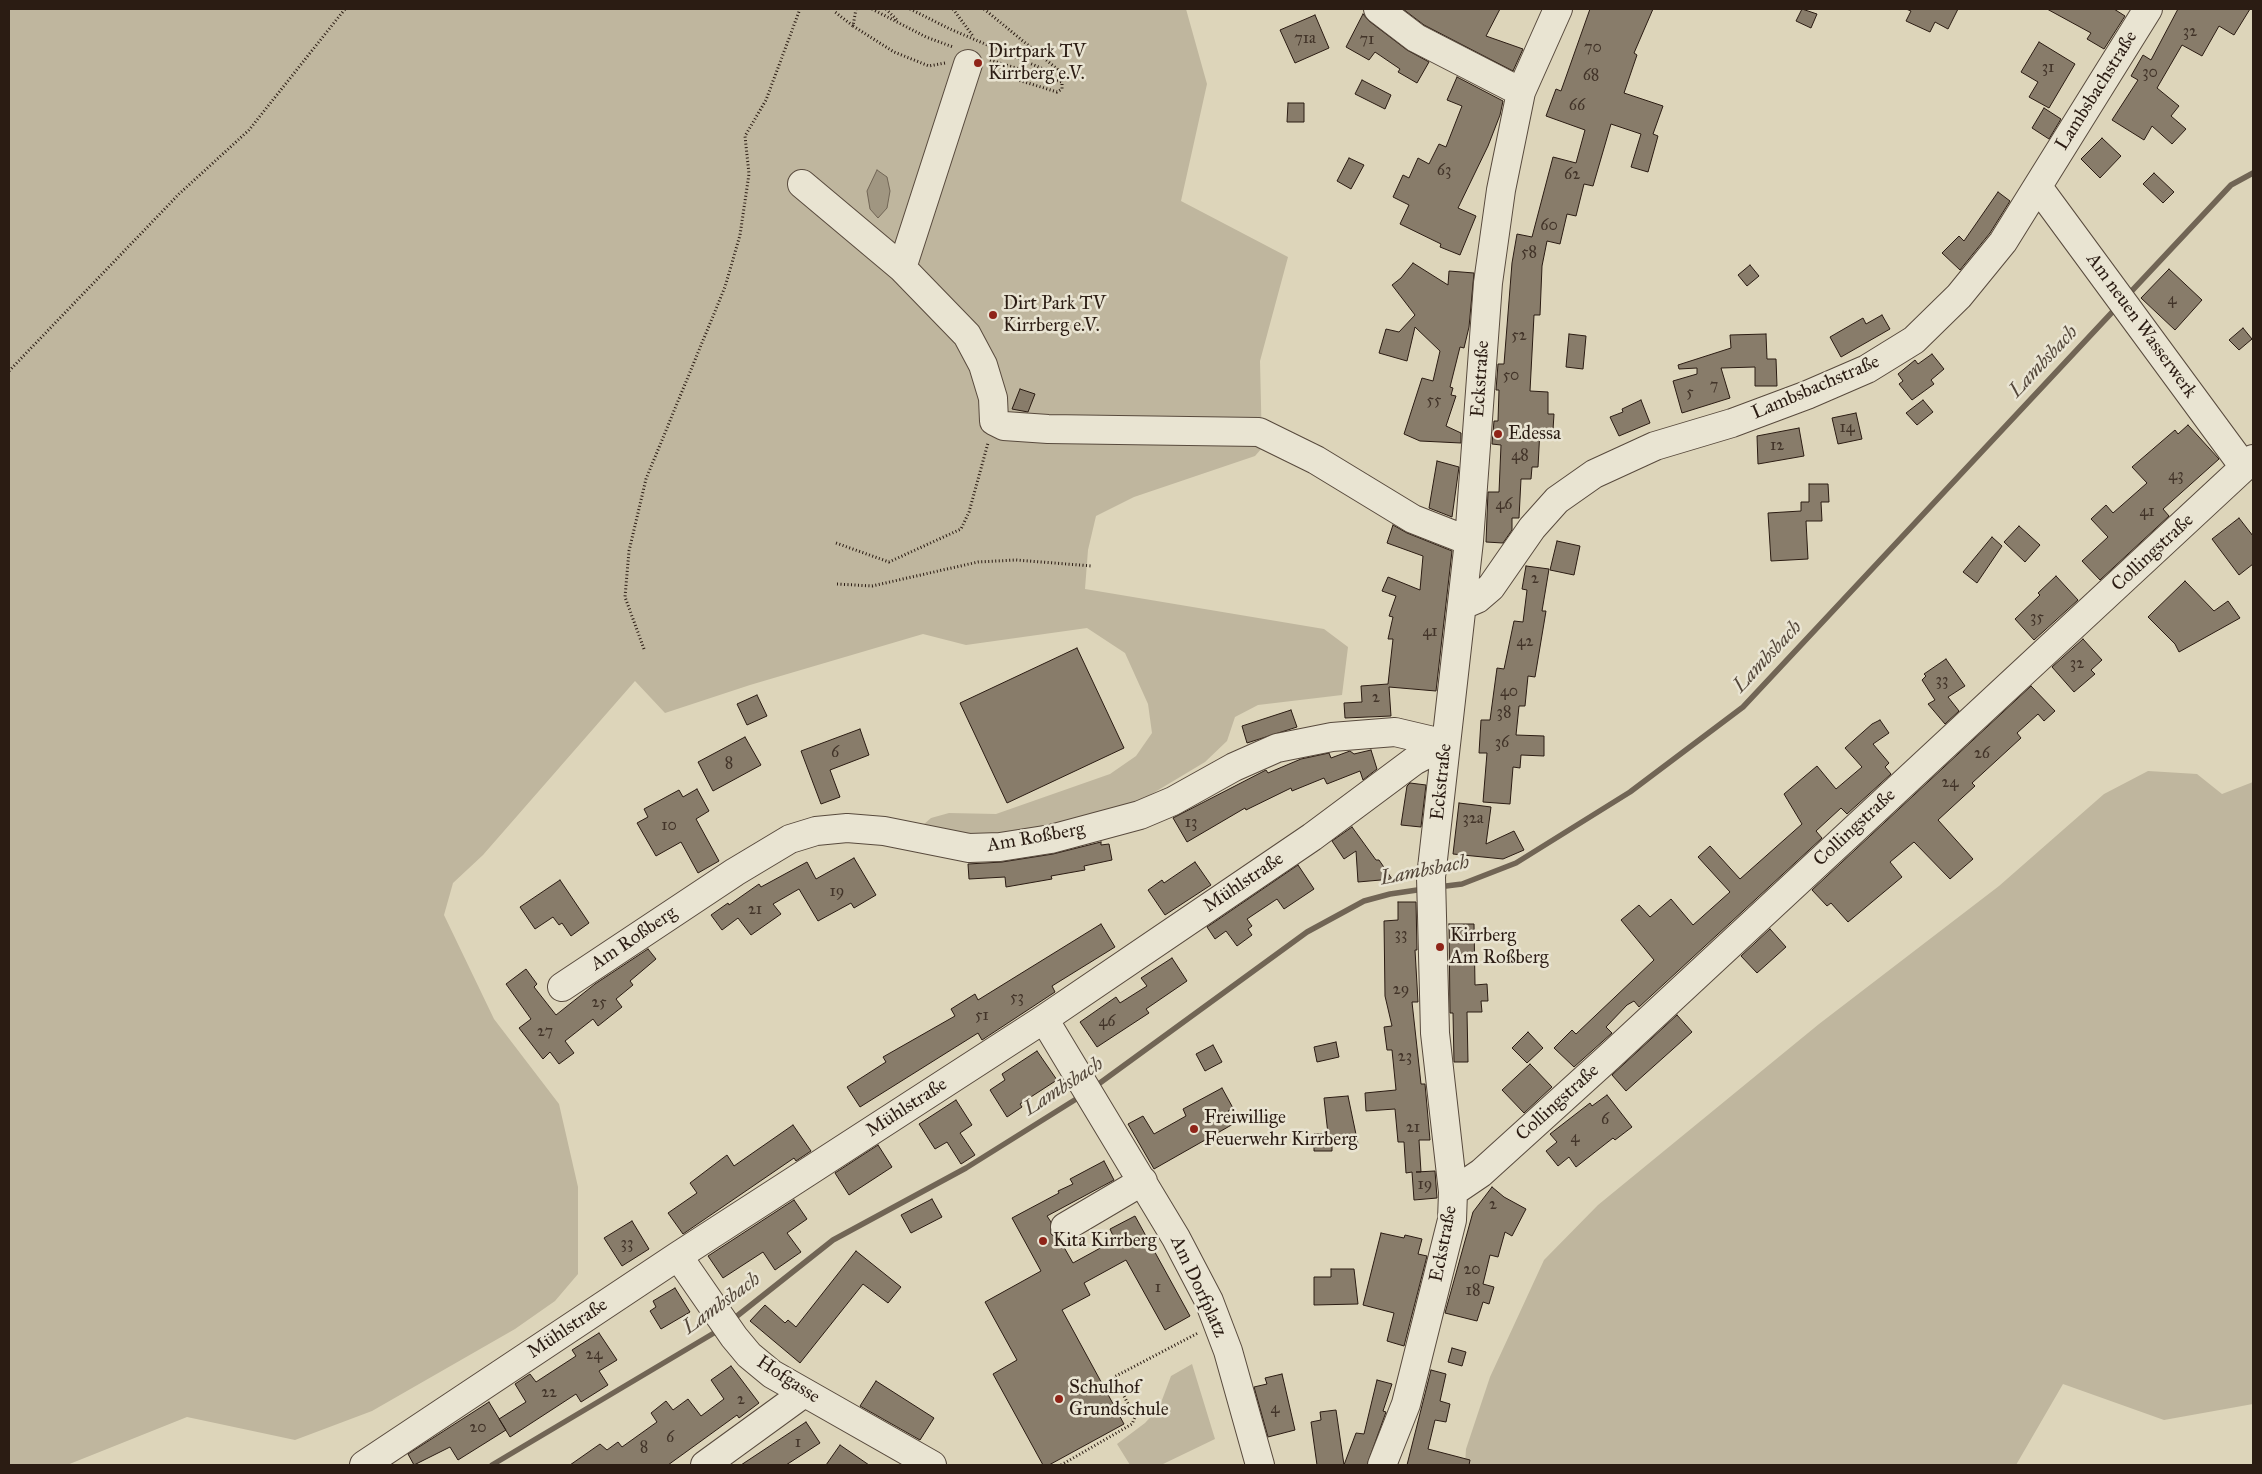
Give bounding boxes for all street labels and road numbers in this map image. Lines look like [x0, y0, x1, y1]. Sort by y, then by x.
street label: Lambsbachstraße [2051, 27, 2143, 155]
street label: Am neuen Wasserwerk [2081, 249, 2201, 403]
street label: Eckstraße [1467, 340, 1495, 418]
street label: Lambsbachstraße [1749, 351, 1883, 425]
street label: Collingstraße [2107, 509, 2199, 597]
street label: Eckstraße [1427, 743, 1457, 821]
street label: Collingstraße [1809, 784, 1901, 872]
street label: Am Roßberg [985, 818, 1087, 858]
street label: Mühlstraße [1200, 848, 1288, 918]
street label: Am Roßberg [587, 902, 681, 976]
street label: Collingstraße [1512, 1060, 1604, 1146]
street label: Mühlstraße [862, 1073, 952, 1143]
street label: Eckstraße [1425, 1204, 1463, 1284]
street label: Am Dorfplatz [1165, 1233, 1231, 1341]
street label: Mühlstraße [524, 1294, 612, 1364]
street label: Hofgasse [752, 1351, 824, 1409]

